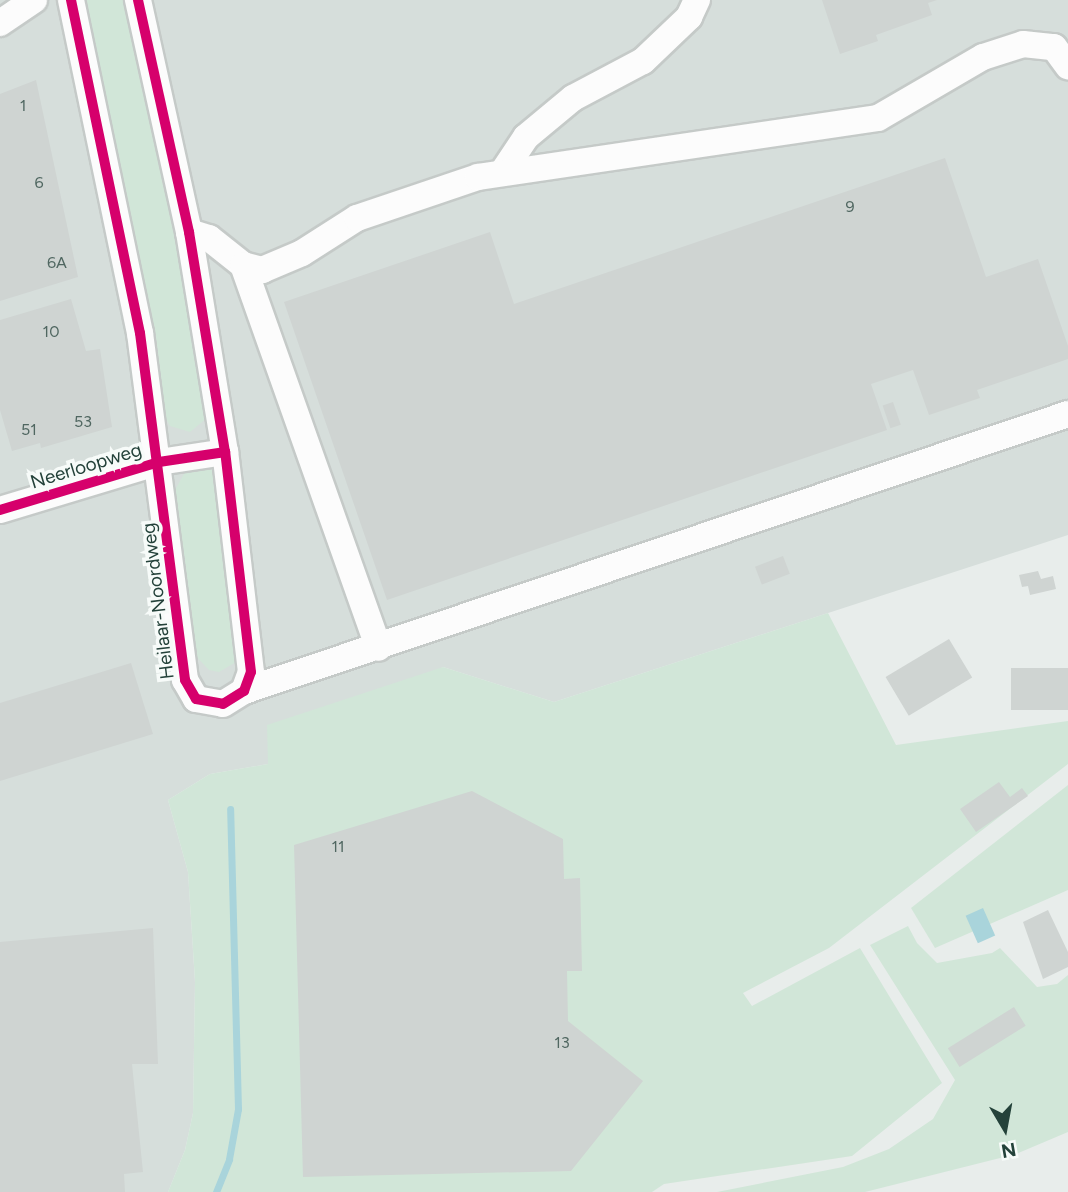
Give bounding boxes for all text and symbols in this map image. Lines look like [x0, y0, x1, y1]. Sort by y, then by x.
house number: 1 [20, 96, 26, 116]
house number: 6 [34, 173, 44, 193]
house number: 9 [845, 197, 855, 217]
house number: 6A [47, 253, 67, 273]
house number: 10 [43, 322, 59, 342]
house number: 53 [74, 412, 92, 432]
house number: 51 [21, 420, 37, 440]
street label: Neerloopweg [28, 438, 144, 494]
street label: Heilaar-Noordweg [137, 521, 179, 681]
house number: 11 [331, 837, 345, 857]
house number: 13 [554, 1033, 570, 1053]
north arrow [970, 1094, 1040, 1164]
text: N [1000, 1138, 1018, 1163]

